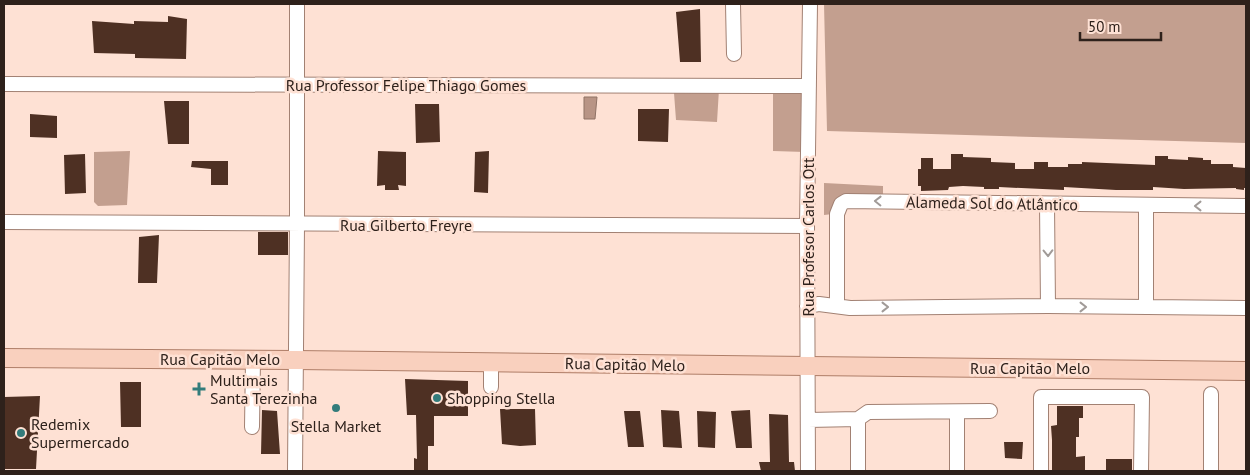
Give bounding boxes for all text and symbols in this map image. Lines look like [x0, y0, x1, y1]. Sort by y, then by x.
scale bar [1080, 10, 1161, 42]
text: 50 m [1088, 17, 1121, 36]
street label: Rua Professor Felipe Thiago Gomes [286, 75, 527, 95]
street label: Rua Profesor Carlos Ott [798, 157, 818, 316]
street label: Alameda Sol do Atlântico [906, 192, 1078, 214]
one-way arrow [873, 196, 881, 206]
one-way arrow [1193, 201, 1201, 211]
street label: Rua Gilberto Freyre [340, 215, 472, 235]
one-way arrow [1043, 249, 1053, 257]
one-way arrow [882, 302, 890, 312]
one-way arrow [1080, 302, 1087, 312]
street label: Rua Capitão Melo [160, 349, 280, 369]
street label: Rua Capitão Melo [565, 353, 685, 375]
street label: Rua Capitão Melo [970, 358, 1090, 378]
place label: Multimais Santa Terezinha [210, 370, 318, 408]
marker: Multimais Santa Terezinha [192, 382, 206, 396]
place label: Shopping Stella [447, 388, 555, 408]
marker: Shopping Stella [431, 392, 443, 404]
marker: Stella Market [330, 402, 342, 414]
place label: Redemix Supermercado [31, 414, 129, 452]
place label: Stella Market [291, 416, 382, 436]
marker: Redemix Supermercado [15, 427, 27, 439]

